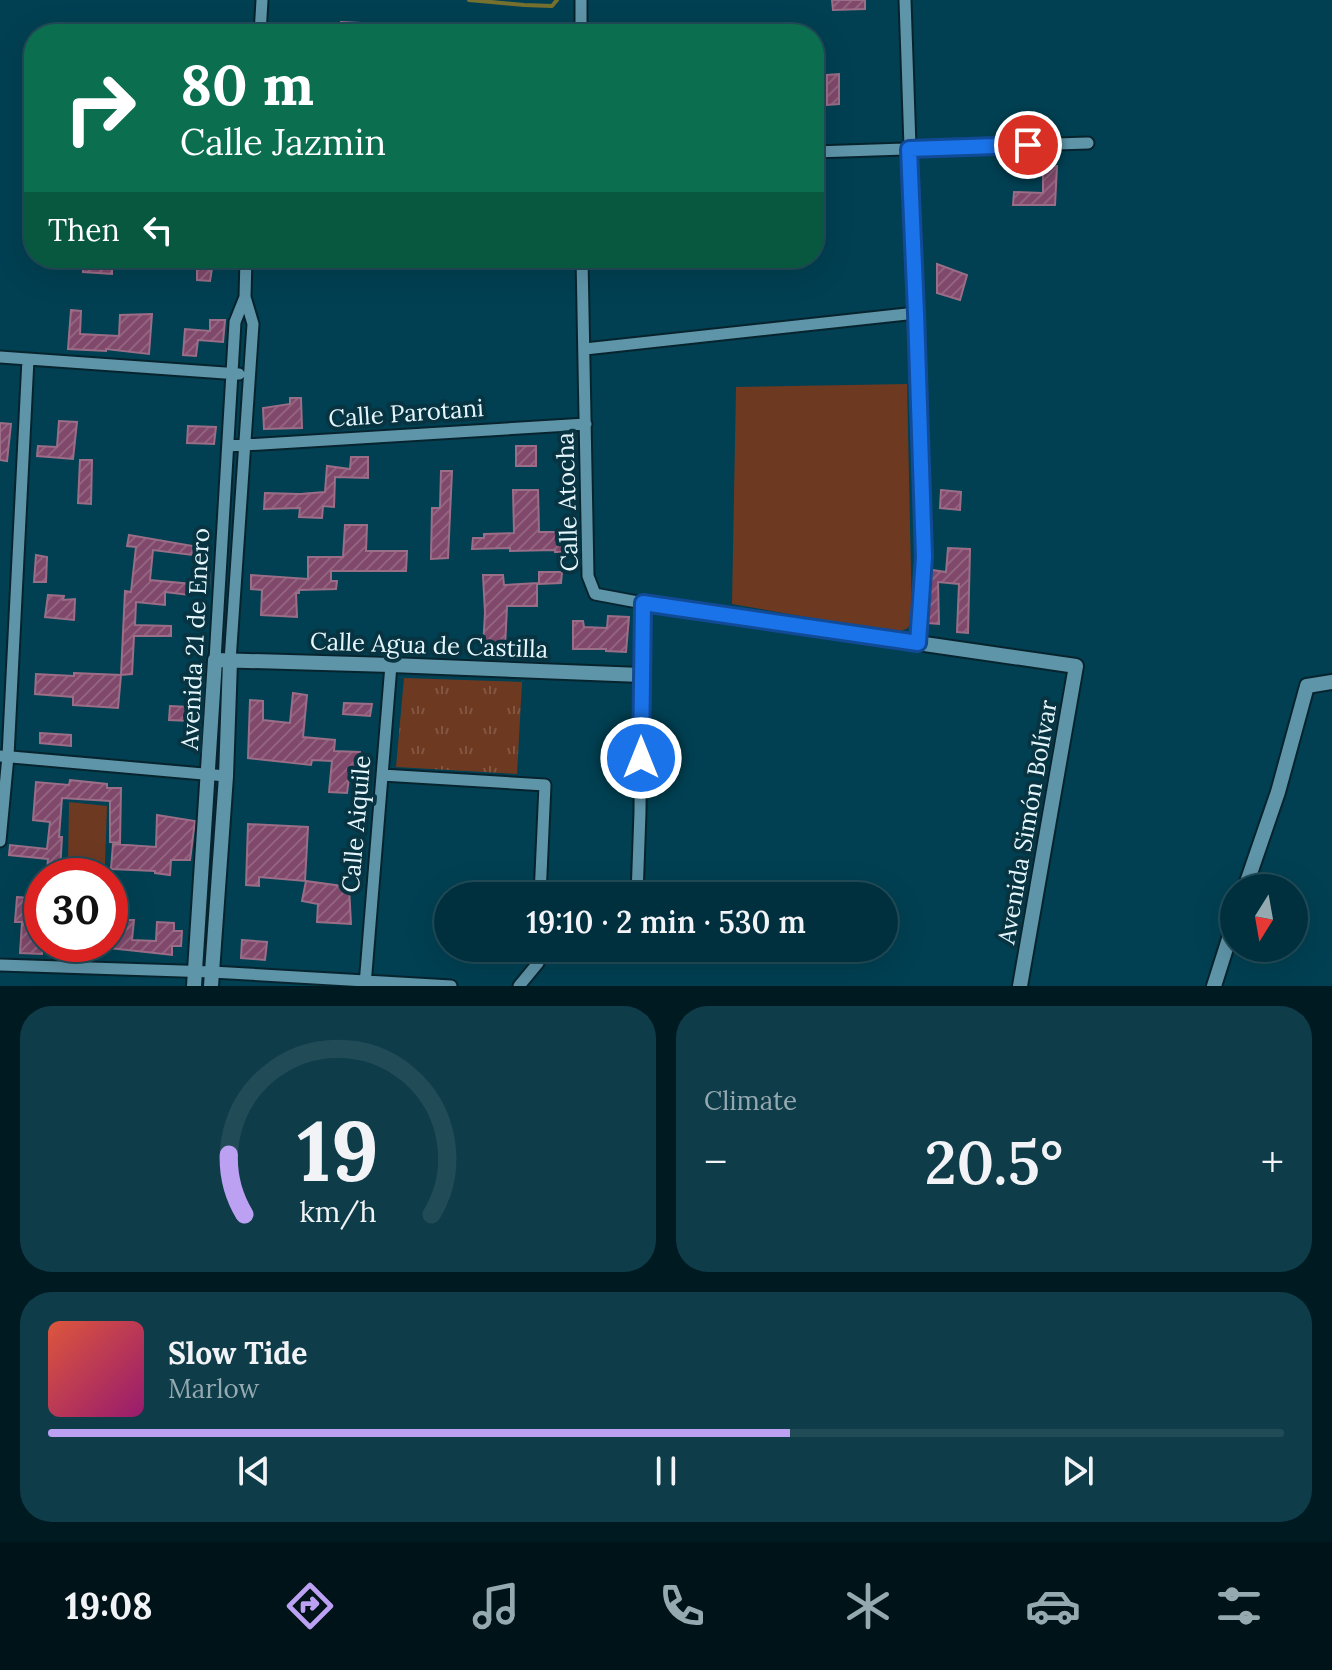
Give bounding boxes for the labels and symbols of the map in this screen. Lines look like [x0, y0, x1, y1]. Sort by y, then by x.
pin [994, 111, 1062, 179]
street label: Calle Parotani [327, 392, 485, 434]
street label: Calle Atocha [549, 432, 585, 572]
street label: Avenida 21 de Enero [174, 527, 216, 752]
street label: Calle Agua de Castilla [309, 625, 549, 665]
street label: Avenida Simón Bolívar [990, 697, 1064, 948]
position arrow [599, 716, 683, 800]
street label: Calle Aiquile [335, 754, 377, 894]
speed limit sign: 30 [24, 858, 128, 962]
north arrow [1220, 874, 1308, 962]

